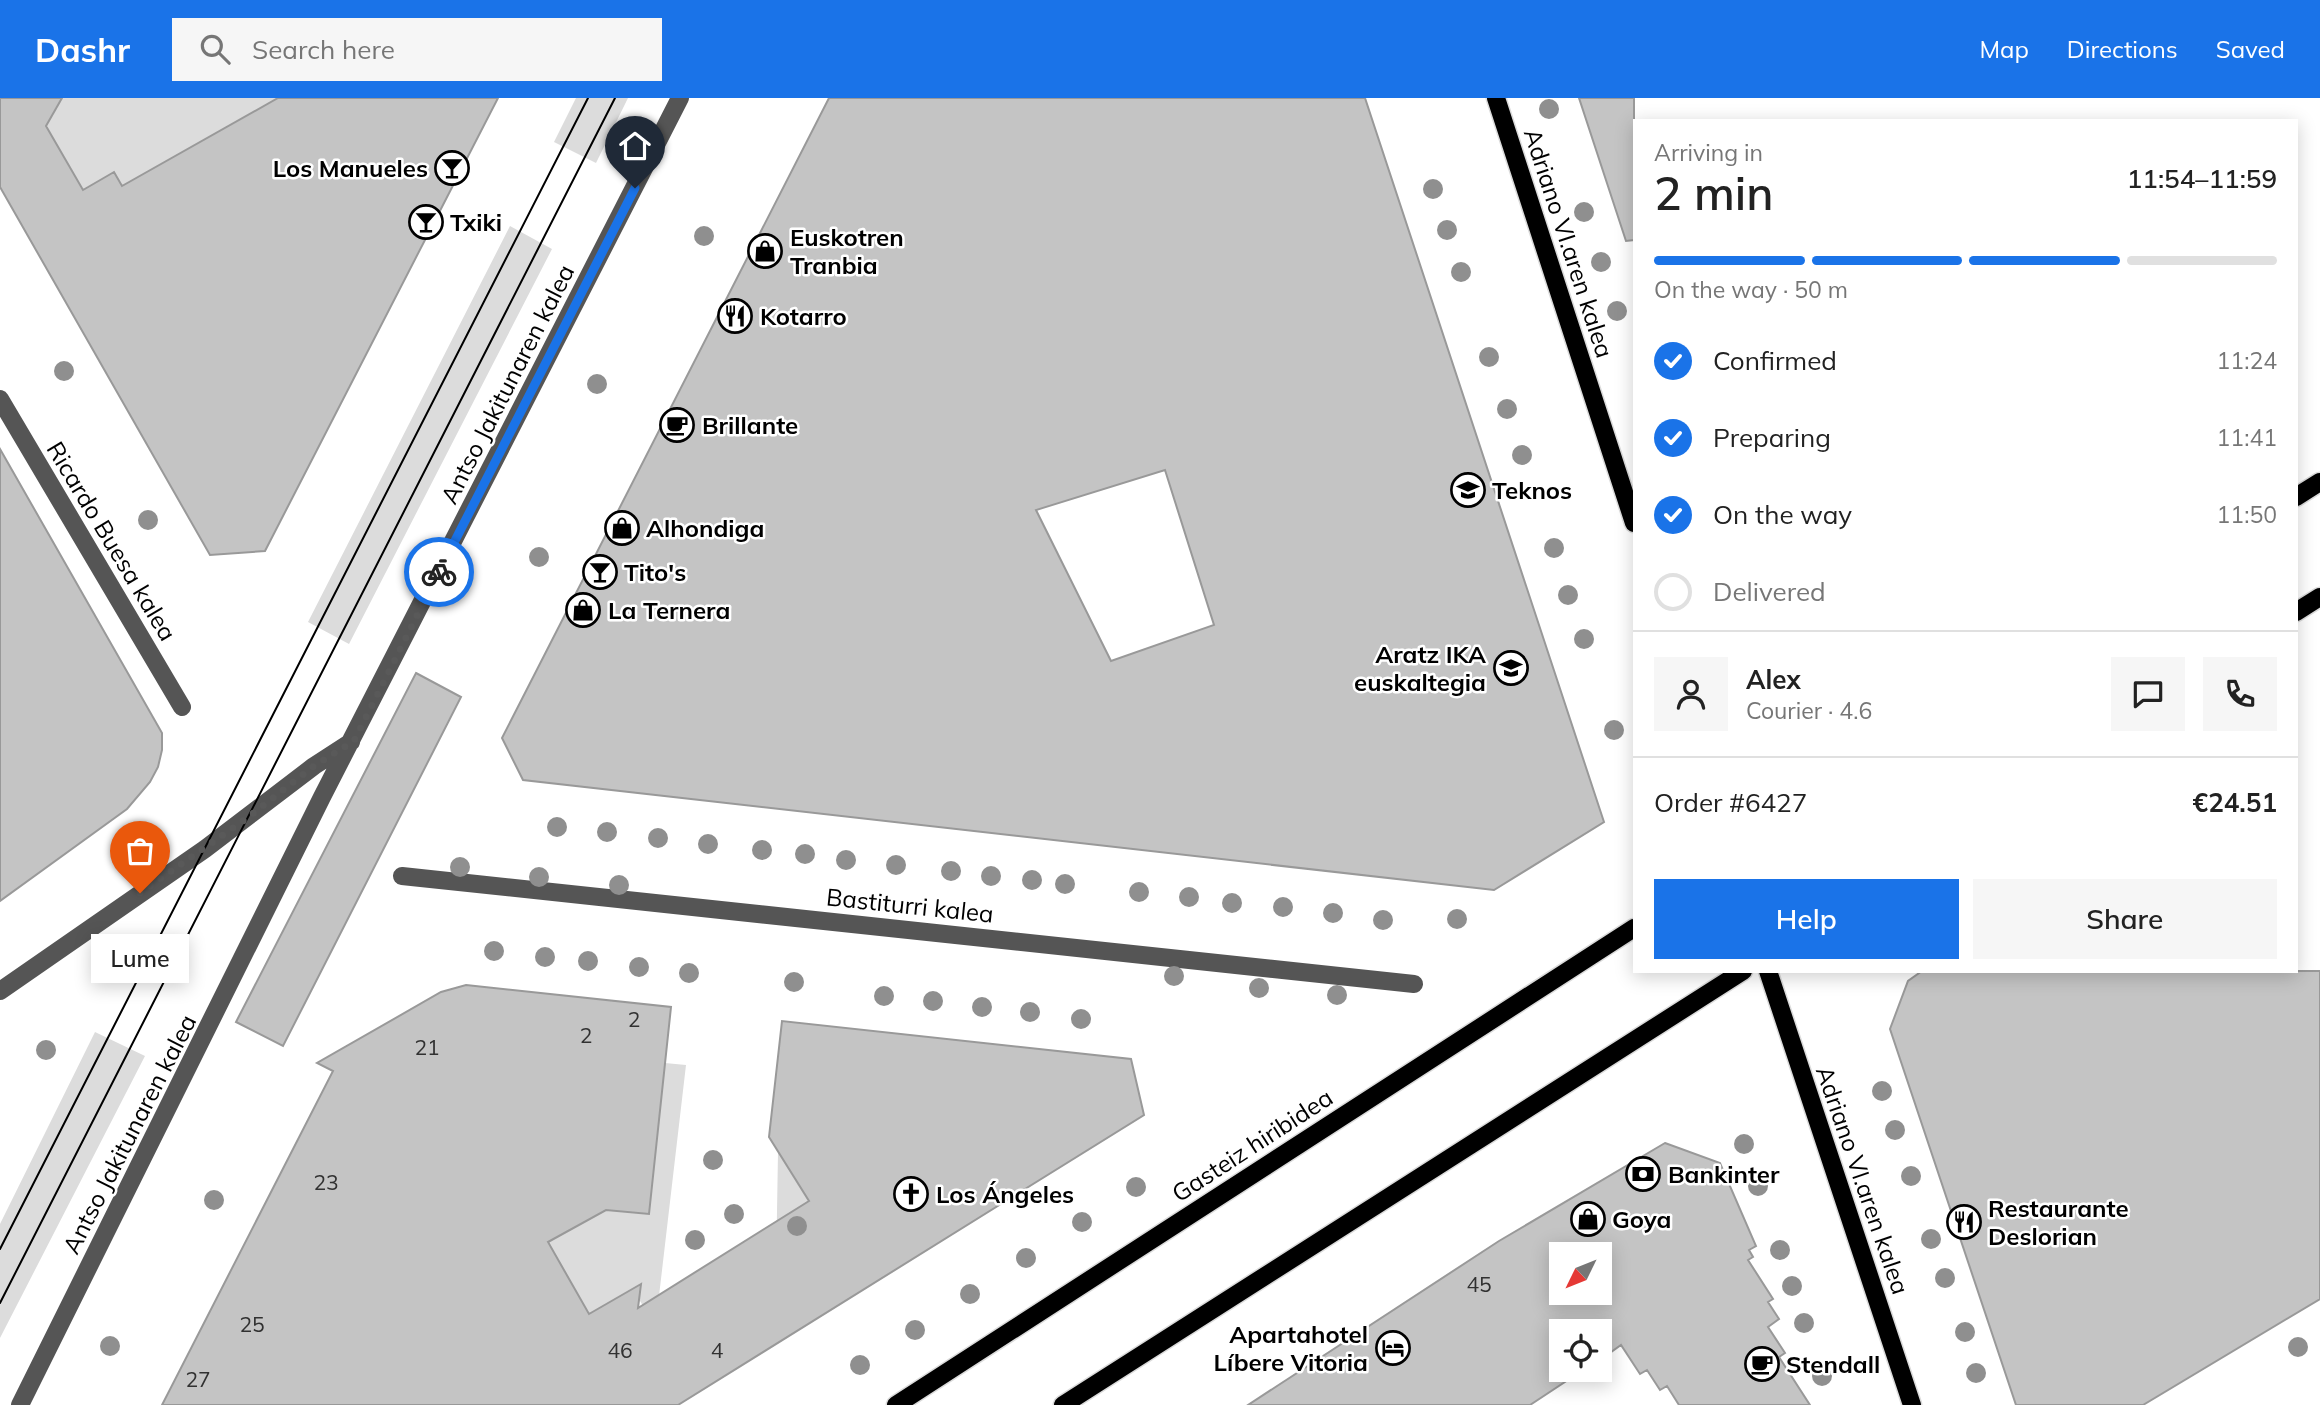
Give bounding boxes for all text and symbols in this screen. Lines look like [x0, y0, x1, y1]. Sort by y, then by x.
search box [172, 18, 662, 81]
text: Dashr [35, 29, 130, 70]
icon: search [196, 30, 234, 68]
text: Search here [252, 33, 395, 66]
text: Map [1979, 34, 2029, 64]
text: Directions [2067, 34, 2178, 64]
text: Saved [2216, 34, 2285, 64]
pin [605, 116, 665, 188]
street label: Adriano VI.aren kalea [1518, 125, 1620, 361]
icon: home [616, 127, 654, 165]
text: Arriving in [1654, 138, 1763, 167]
bar icon: Los Manueles [433, 149, 471, 187]
place label: Los Manueles [273, 153, 428, 183]
text: 11:54–11:59 [2127, 162, 2277, 195]
text: 2 min [1654, 164, 1773, 222]
bar icon: Txiki [407, 203, 445, 241]
place label: Txiki [450, 207, 502, 237]
place label: Euskotren Tranbia [790, 222, 904, 280]
shop icon: Euskotren Tranbia [746, 232, 784, 270]
street label: Antso Jakitunaren kalea [434, 259, 580, 509]
text: On the way · 50 m [1654, 275, 1848, 304]
restaurant icon: Kotarro [716, 297, 754, 335]
place label: Kotarro [760, 301, 847, 331]
icon: check [1654, 342, 1692, 380]
text: Confirmed [1713, 344, 1837, 377]
text: 11:24 [2217, 346, 2277, 375]
cafe icon: Brillante [658, 406, 696, 444]
place label: Brillante [702, 410, 798, 440]
icon: check [1654, 419, 1692, 457]
text: Preparing [1713, 421, 1831, 454]
text: 11:41 [2217, 423, 2277, 452]
street label: Ricardo Buesa kalea [41, 436, 183, 646]
school or university icon: Teknos [1449, 471, 1487, 509]
place label: Teknos [1492, 475, 1572, 505]
icon: check [1654, 496, 1692, 534]
text: On the way [1713, 498, 1852, 531]
text: 11:50 [2217, 500, 2277, 529]
shop icon: Alhondiga [603, 509, 641, 547]
place label: Alhondiga [646, 513, 764, 543]
courier [404, 537, 474, 607]
icon: bike [420, 553, 458, 591]
bar icon: Tito's [581, 553, 619, 591]
place label: Tito's [624, 557, 686, 587]
text: Delivered [1713, 575, 1826, 608]
shop icon: La Ternera [564, 591, 602, 629]
place label: La Ternera [608, 595, 730, 625]
place label: Aratz IKA euskaltegia [1354, 639, 1486, 697]
school or university icon: Aratz IKA euskaltegia [1492, 649, 1530, 687]
button: person [1654, 657, 1728, 731]
button: chat [2111, 657, 2185, 731]
button: phone [2203, 657, 2277, 731]
text: Alex [1746, 663, 1801, 696]
text: Courier · 4.6 [1746, 696, 1872, 725]
text: Order #6427 [1654, 786, 1807, 819]
text: €24.51 [2193, 786, 2277, 819]
pin [110, 821, 170, 893]
icon: bag [121, 832, 159, 870]
button: Help [1654, 879, 1959, 959]
button: Share [1973, 879, 2277, 959]
street label: Bastiturri kalea [825, 881, 995, 929]
callout: Lume [91, 935, 189, 984]
text: Lume [111, 944, 169, 973]
house number: 2 [628, 1006, 640, 1032]
street label: Antso Jakitunaren kalea [56, 1009, 202, 1259]
house number: 2 [580, 1022, 592, 1048]
house number: 21 [414, 1034, 440, 1060]
street label: Adriano VI.aren kalea [1810, 1062, 1916, 1298]
street label: Gasteiz hiribidea [1166, 1082, 1338, 1208]
bank icon: Bankinter [1624, 1155, 1662, 1193]
place label: Bankinter [1668, 1159, 1780, 1189]
house number: 23 [313, 1169, 339, 1195]
church icon: Los Ángeles [892, 1175, 930, 1213]
place label: Los Ángeles [936, 1179, 1074, 1209]
place label: Restaurante Deslorian [1988, 1193, 2129, 1251]
shop icon: Goya [1569, 1200, 1607, 1238]
restaurant icon: Restaurante Deslorian [1945, 1203, 1983, 1241]
place label: Goya [1612, 1204, 1671, 1234]
north arrow [1549, 1242, 1612, 1306]
map controls [1549, 1242, 1612, 1382]
house number: 45 [1466, 1271, 1492, 1297]
house number: 25 [239, 1311, 265, 1337]
place label: Apartahotel Líbere Vitoria [1213, 1319, 1368, 1377]
button: locate [1549, 1319, 1612, 1382]
hotel icon: Apartahotel Líbere Vitoria [1374, 1329, 1412, 1367]
house number: 46 [607, 1337, 633, 1363]
house number: 4 [711, 1337, 724, 1363]
cafe icon: Stendall [1743, 1345, 1781, 1383]
place label: Stendall [1786, 1349, 1880, 1379]
house number: 27 [185, 1366, 211, 1392]

